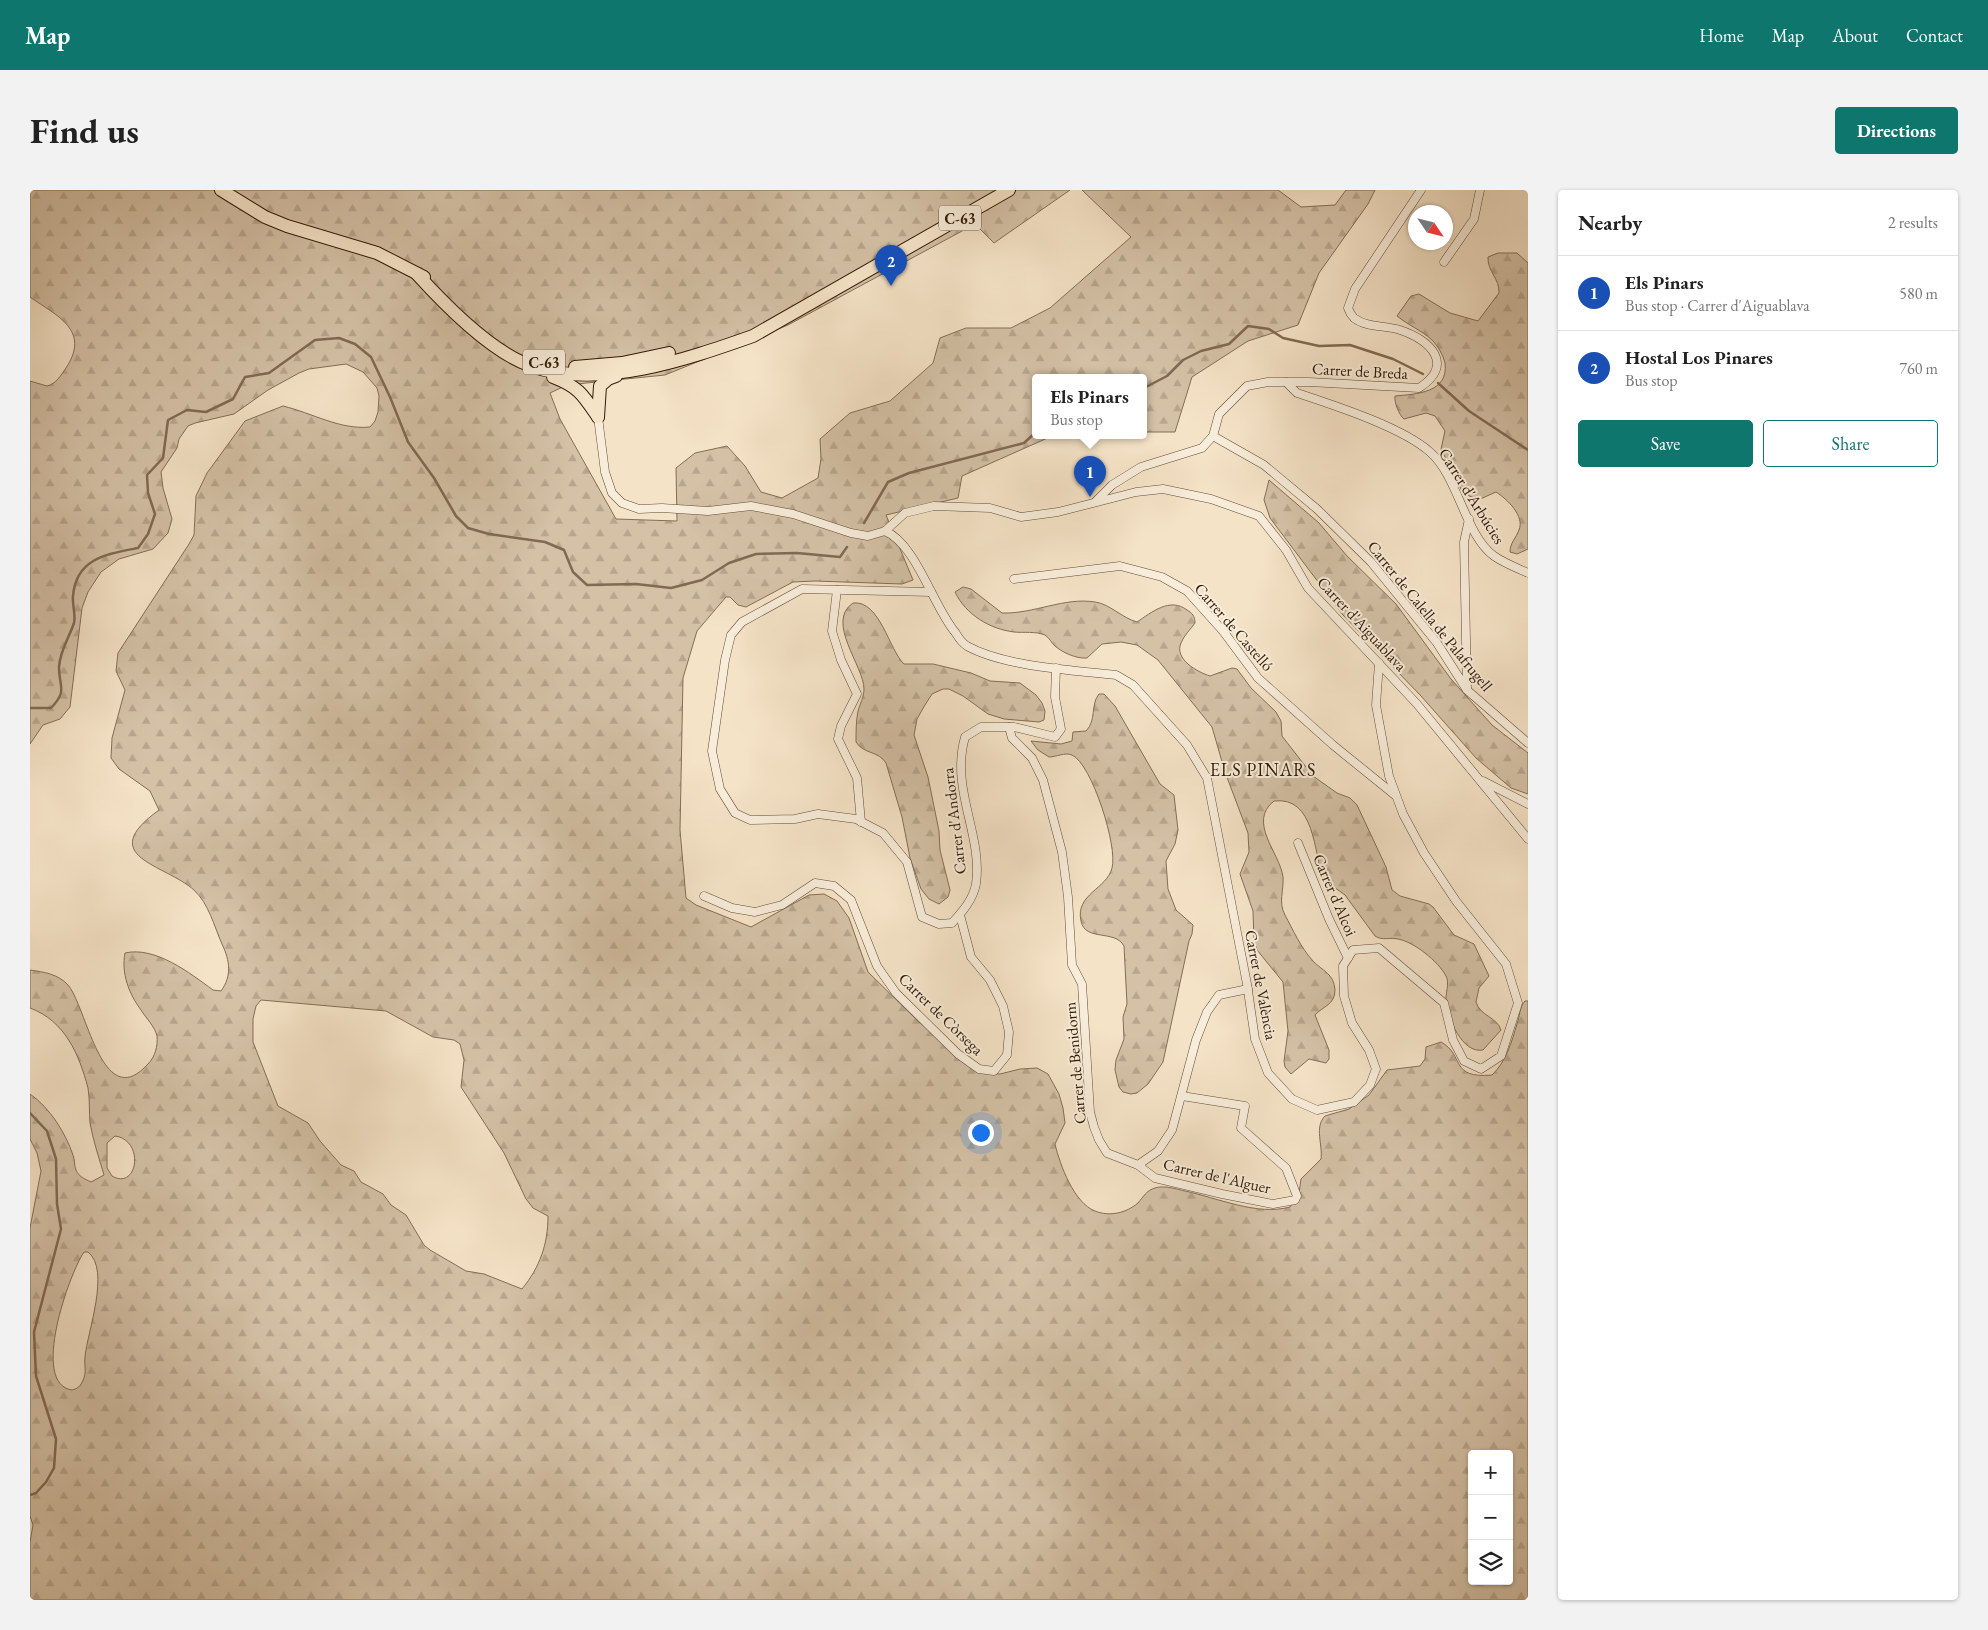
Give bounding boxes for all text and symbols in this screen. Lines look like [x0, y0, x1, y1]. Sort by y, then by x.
text: Map [25, 20, 70, 51]
text: Home [1699, 24, 1744, 47]
text: Map [1772, 24, 1804, 47]
text: About [1832, 24, 1878, 47]
text: Contact [1906, 24, 1963, 47]
button: Directions [1835, 107, 1958, 154]
text: Find us [30, 108, 139, 153]
road number: C-63 [939, 205, 981, 230]
north arrow [1408, 205, 1453, 250]
text: Nearby [1578, 209, 1642, 236]
text: 2 results [1888, 212, 1938, 233]
pin: 2 [875, 245, 907, 286]
text: Els Pinars [1625, 270, 1704, 295]
text: 1 [1590, 283, 1598, 304]
text: 580 m [1899, 283, 1938, 304]
text: Bus stop · Carrer d'Aiguablava [1625, 295, 1810, 316]
text: Hostal Los Pinares [1625, 345, 1773, 370]
road number: C-63 [523, 350, 565, 374]
street label: Carrer de Breda [1311, 358, 1409, 384]
text: 2 [1590, 358, 1598, 379]
text: 760 m [1899, 358, 1938, 379]
text: Bus stop [1625, 370, 1678, 391]
popup [1032, 374, 1147, 439]
text: Els Pinars [1050, 384, 1129, 409]
text: Bus stop [1050, 409, 1103, 430]
button: Save [1578, 420, 1753, 467]
button: Share [1763, 420, 1938, 467]
street label: Carrer d'Arbúcies [1434, 444, 1510, 548]
pin: 1 [1074, 456, 1106, 497]
street label: Carrer de Calella de Palafrugell [1363, 536, 1497, 696]
street label: Carrer d'Aiguablava [1313, 572, 1412, 676]
street label: Carrer de Castelló [1190, 578, 1278, 676]
district label: ELS PINARS [1210, 758, 1316, 781]
street label: Carrer d'Andorra [937, 766, 971, 875]
street label: Carrer d'Alcoi [1308, 851, 1362, 939]
street label: Carrer de València [1240, 928, 1282, 1042]
street label: Carrer de Còrsega [894, 968, 988, 1060]
street label: Carrer de Benidorm [1059, 1000, 1091, 1125]
your location [968, 1120, 994, 1146]
street label: Carrer de l'Alguer [1161, 1153, 1273, 1199]
map controls [1468, 1450, 1513, 1585]
button: + [1468, 1450, 1513, 1495]
button: − [1468, 1495, 1513, 1540]
button: layers [1468, 1540, 1513, 1585]

